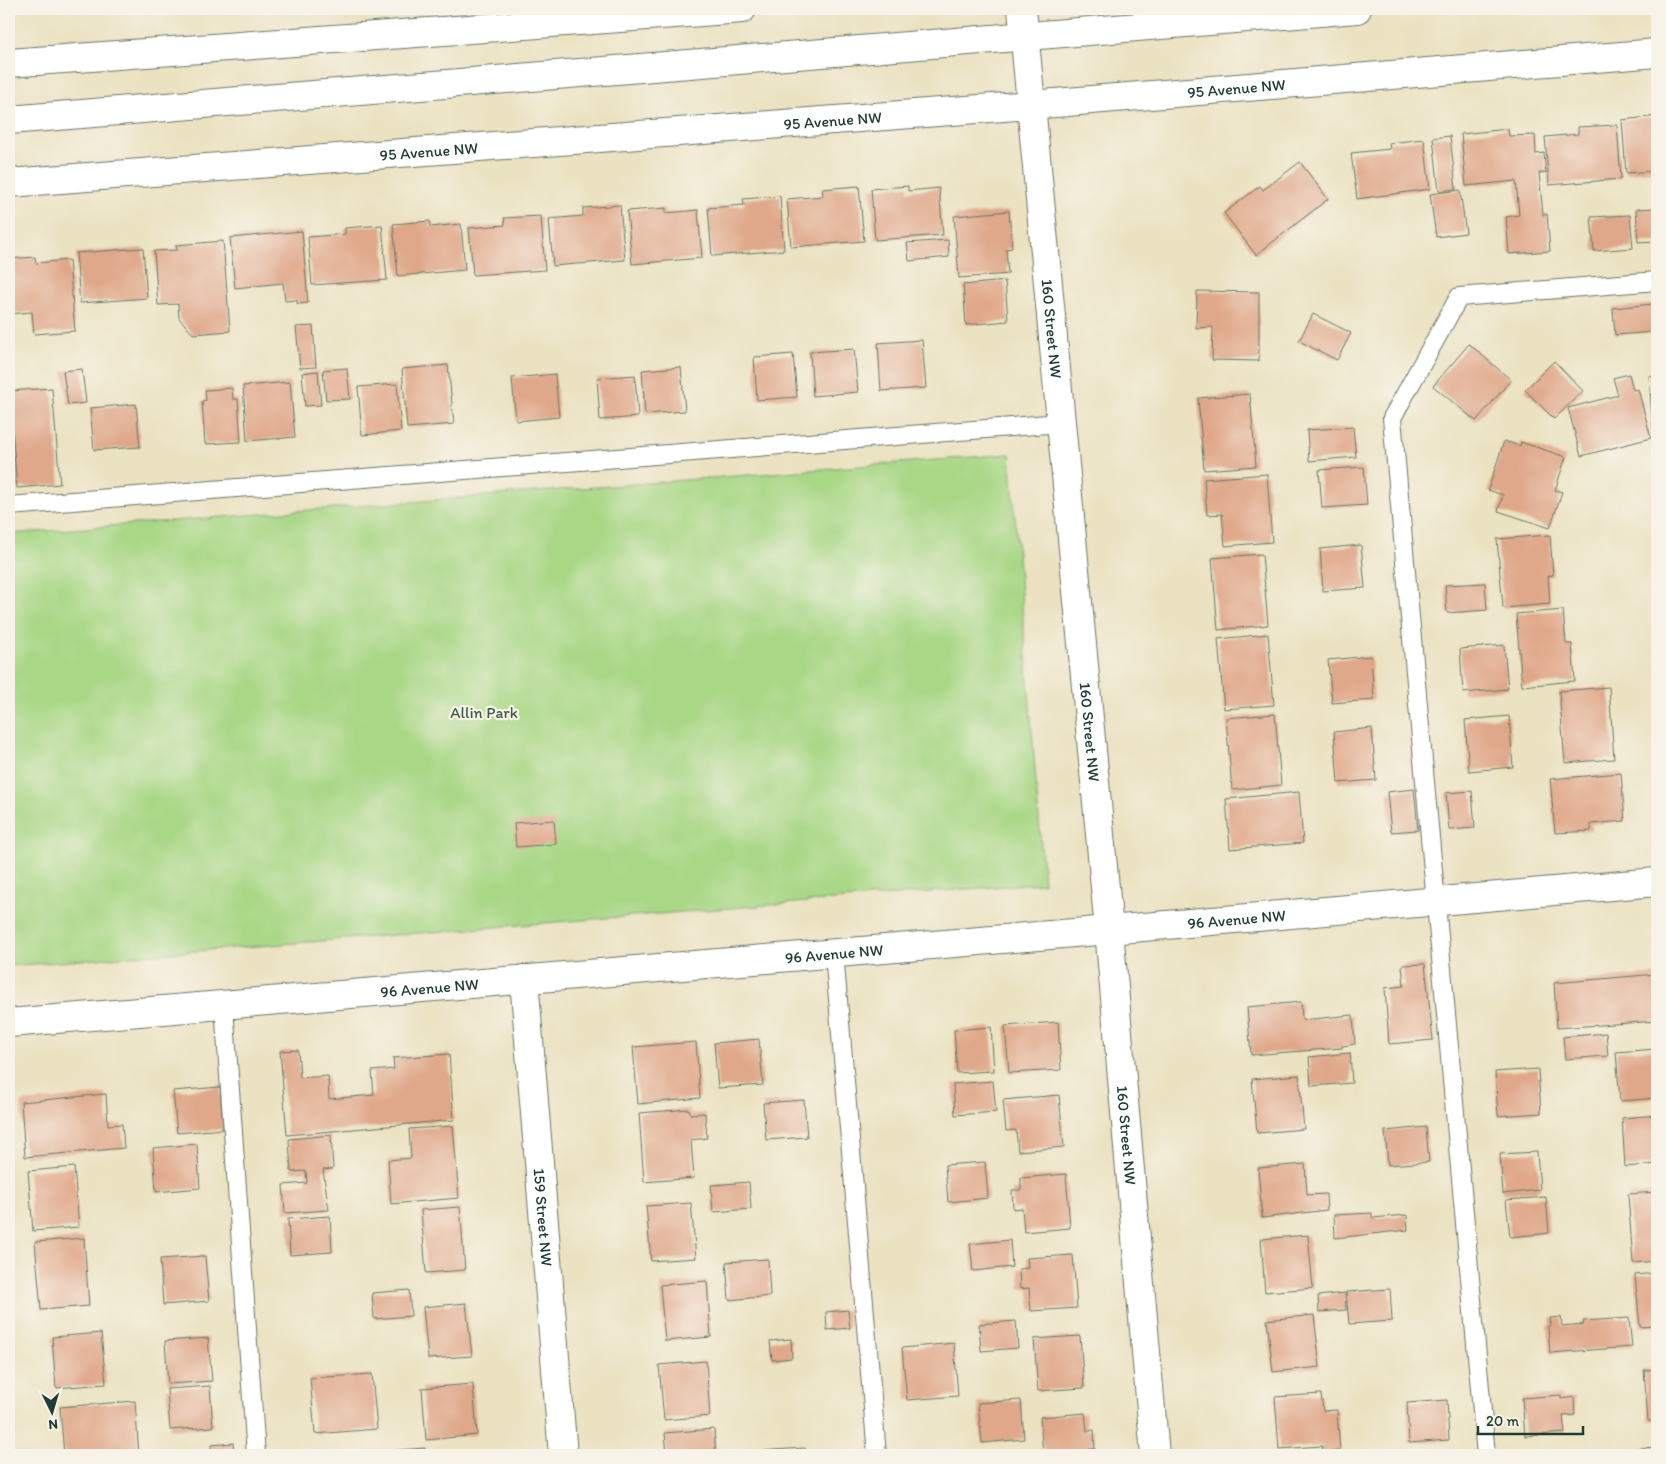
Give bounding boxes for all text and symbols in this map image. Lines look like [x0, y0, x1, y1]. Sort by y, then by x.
street label: 95 Avenue NW [1186, 74, 1287, 101]
street label: 95 Avenue NW [783, 107, 883, 133]
street label: 95 Avenue NW [379, 138, 479, 164]
street label: 160 Street NW [1038, 278, 1066, 379]
street label: 160 Street NW [1076, 681, 1104, 783]
park label: Allin Park [450, 703, 518, 722]
street label: 96 Avenue NW [1187, 905, 1287, 933]
street label: 96 Avenue NW [784, 940, 884, 967]
street label: 96 Avenue NW [380, 974, 480, 1001]
street label: 160 Street NW [1113, 1085, 1141, 1186]
street label: 159 Street NW [530, 1167, 557, 1267]
north arrow [28, 1386, 78, 1436]
scale bar [1478, 1404, 1584, 1436]
text: 20 m [1486, 1412, 1520, 1430]
text: N [48, 1416, 59, 1433]

